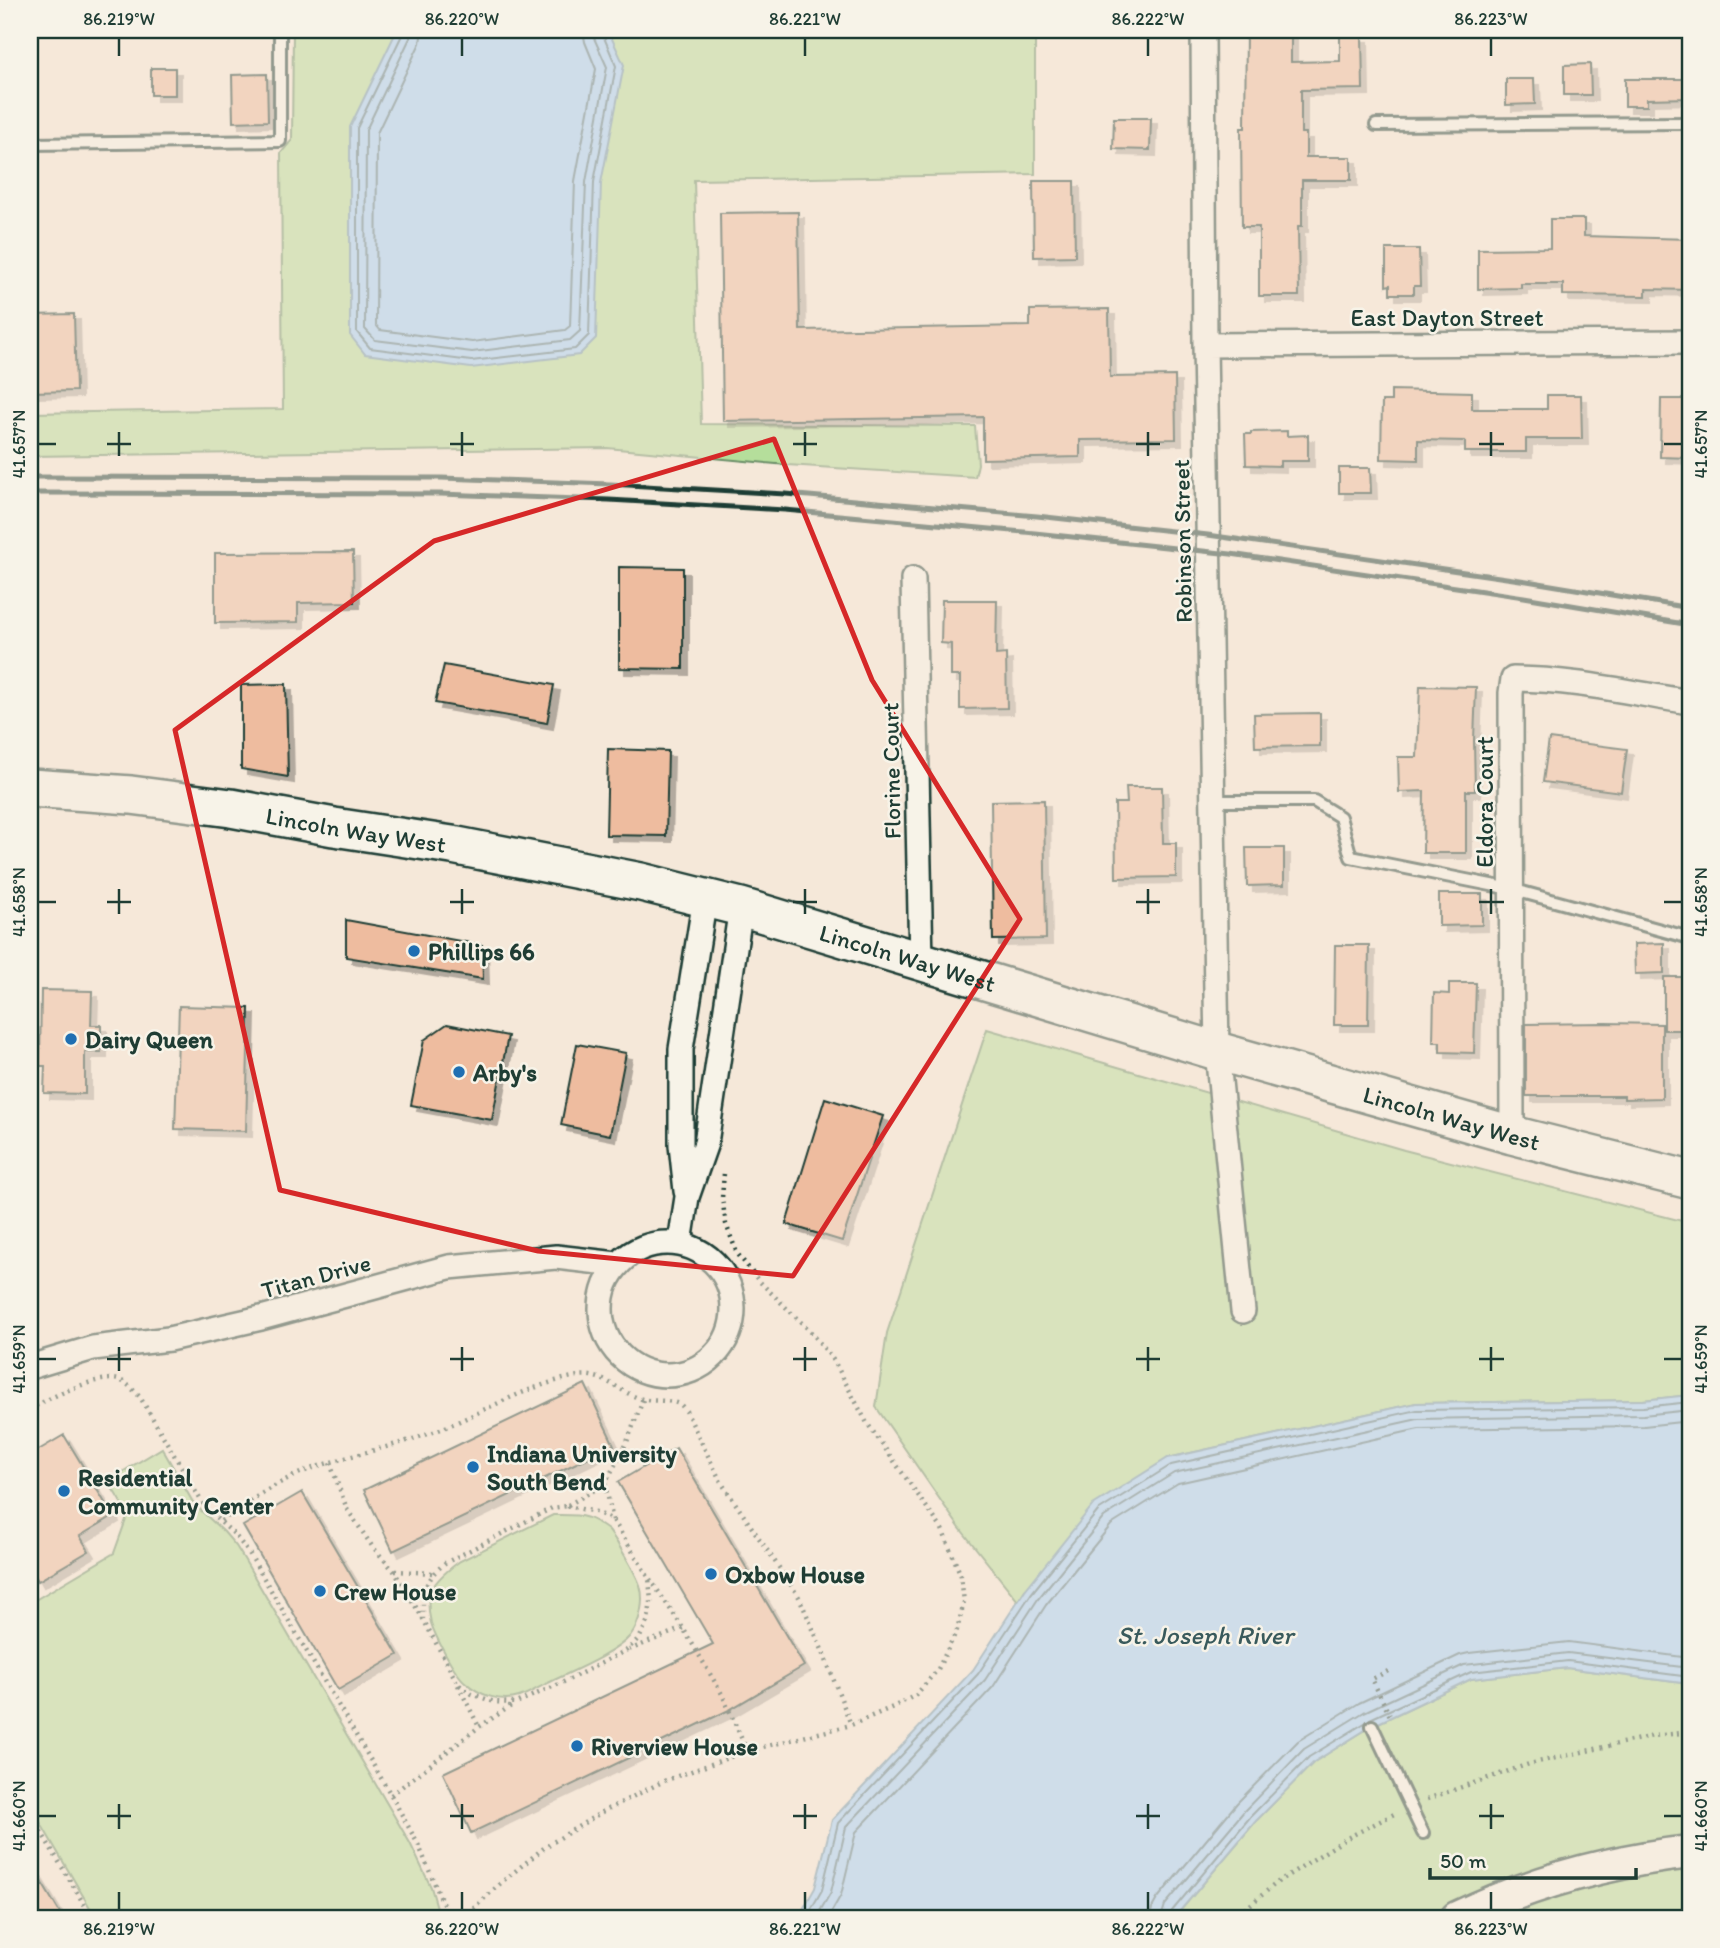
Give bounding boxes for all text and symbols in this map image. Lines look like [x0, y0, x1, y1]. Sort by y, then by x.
text: 86.219°W [83, 8, 155, 30]
text: 86.220°W [425, 8, 499, 30]
text: 86.221°W [769, 8, 841, 30]
text: 86.222°W [1112, 8, 1184, 30]
text: 86.223°W [1454, 8, 1528, 30]
street label: East Dayton Street [1350, 303, 1544, 332]
text: 41.657°N [8, 410, 30, 478]
text: 41.657°N [1690, 410, 1712, 478]
street label: Robinson Street [1166, 459, 1198, 623]
street label: Florine Court [875, 702, 907, 839]
street label: Eldora Court [1470, 736, 1499, 868]
street label: Lincoln Way West [264, 800, 448, 858]
text: 41.658°N [8, 867, 30, 937]
text: 41.658°N [1690, 867, 1712, 937]
street label: Lincoln Way West [816, 917, 999, 998]
place label: Phillips 66 [428, 937, 535, 967]
marker: Phillips 66 [406, 943, 422, 959]
place label: Dairy Queen [85, 1025, 213, 1055]
marker: Dairy Queen [63, 1031, 79, 1047]
place label: Arby's [472, 1058, 537, 1088]
marker: Arby's [451, 1064, 467, 1080]
street label: Lincoln Way West [1360, 1079, 1543, 1156]
street label: Titan Drive [258, 1247, 374, 1305]
text: 41.659°N [8, 1324, 30, 1394]
text: 41.659°N [1690, 1324, 1712, 1394]
place label: Indiana University South Bend [487, 1439, 677, 1496]
marker: Indiana University South Bend [465, 1459, 481, 1475]
place label: Residential Community Center [78, 1463, 275, 1521]
marker: Residential Community Center [56, 1483, 72, 1499]
place label: Oxbow House [725, 1560, 865, 1589]
marker: Oxbow House [703, 1566, 719, 1582]
place label: Crew House [334, 1577, 456, 1606]
marker: Crew House [312, 1583, 328, 1599]
water label: St. Joseph River [1117, 1619, 1296, 1651]
place label: Riverview House [591, 1732, 758, 1761]
marker: Riverview House [569, 1738, 585, 1754]
text: 41.660°N [8, 1780, 30, 1852]
text: 41.660°N [1690, 1780, 1712, 1852]
scale bar [1430, 1836, 1636, 1880]
text: 50 m [1440, 1848, 1487, 1873]
text: 86.219°W [83, 1918, 155, 1940]
text: 86.220°W [425, 1918, 499, 1940]
text: 86.221°W [769, 1918, 841, 1940]
text: 86.222°W [1112, 1918, 1184, 1940]
text: 86.223°W [1454, 1918, 1528, 1940]

